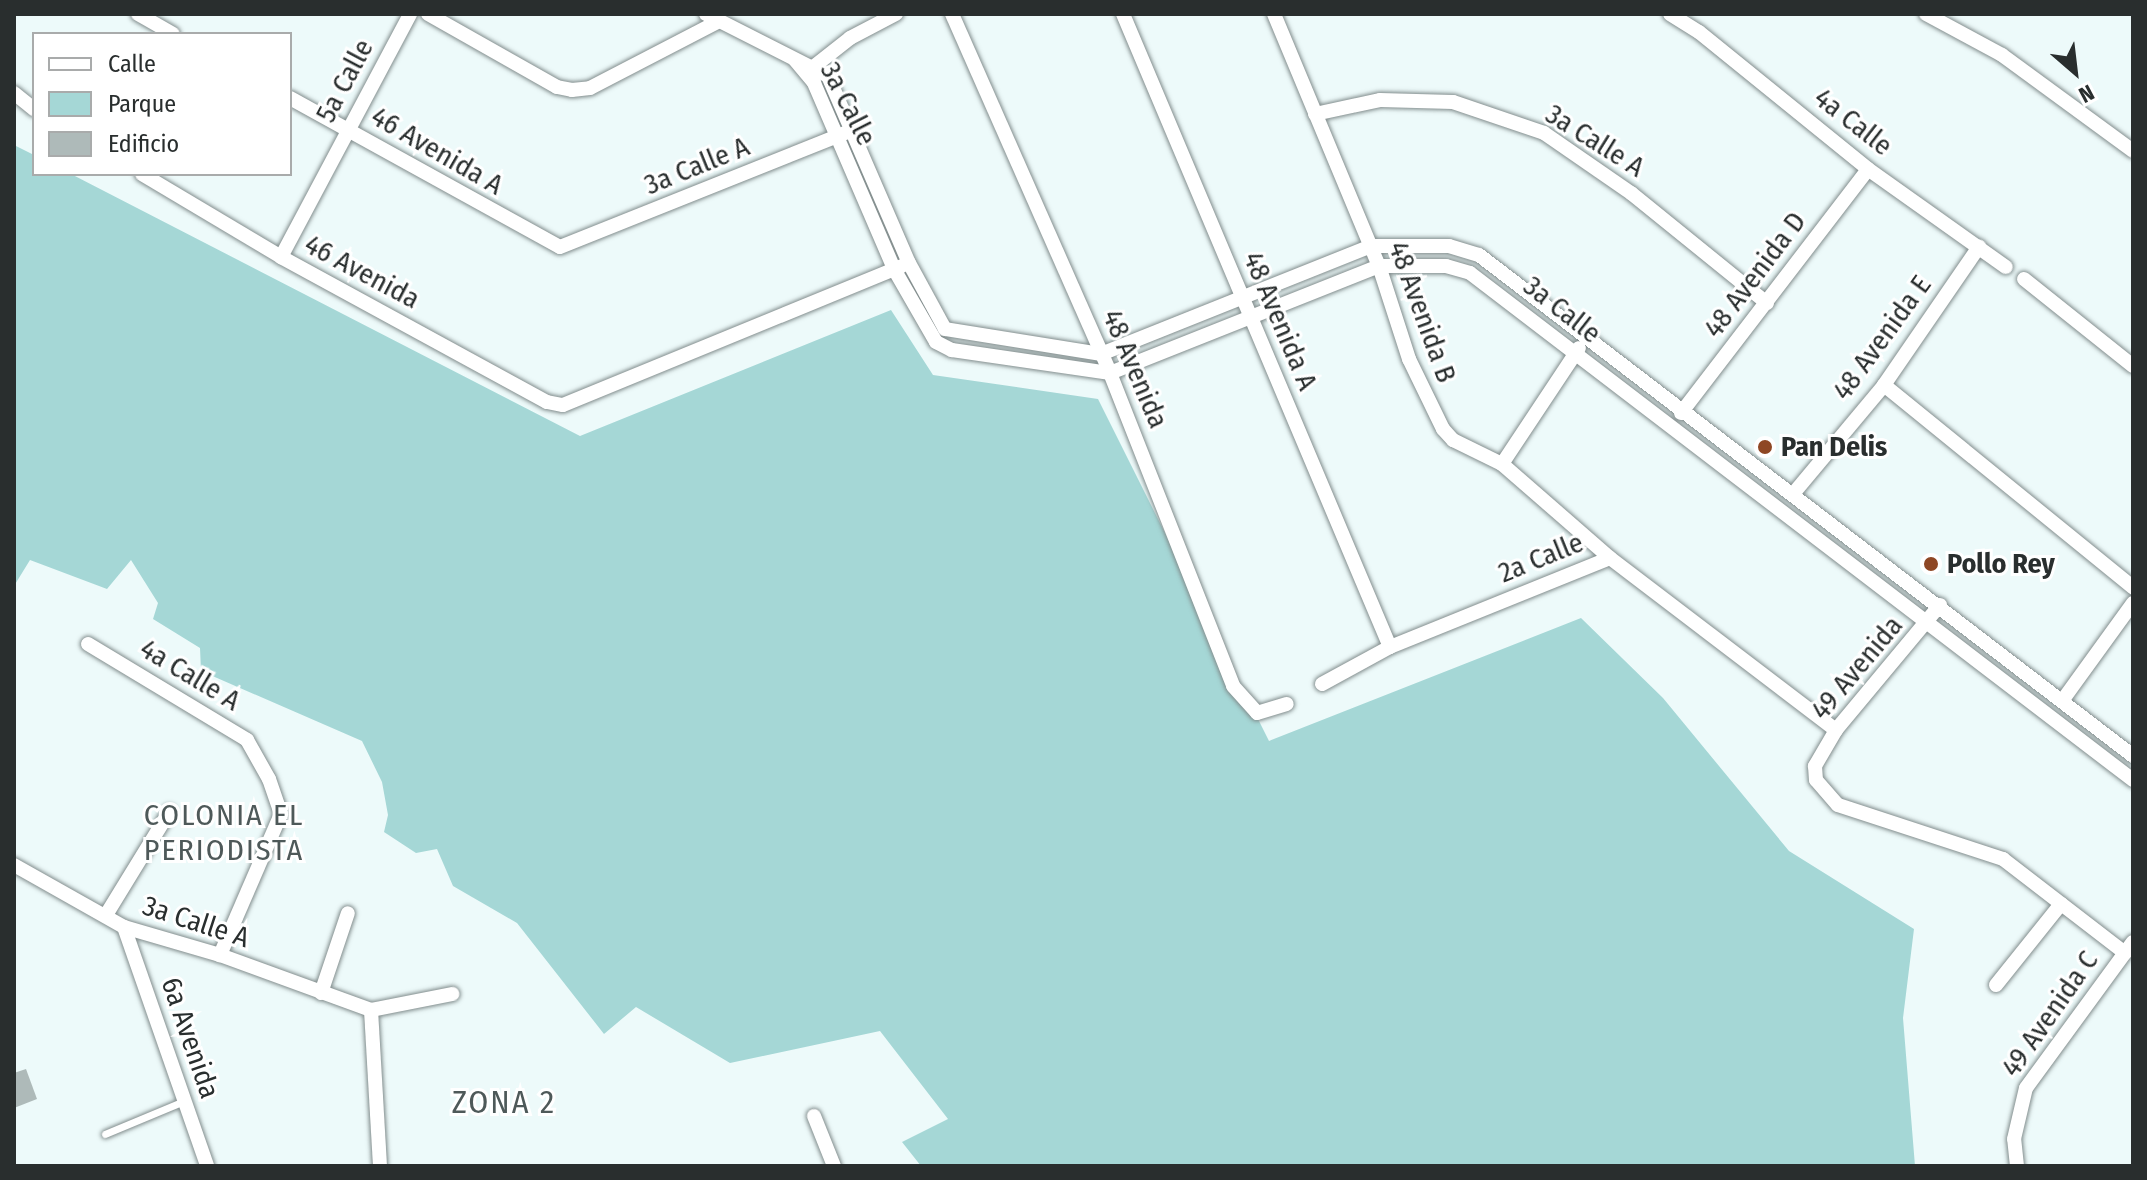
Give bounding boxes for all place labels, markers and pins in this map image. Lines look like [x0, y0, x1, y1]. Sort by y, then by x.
place label: Pan Delis [1781, 430, 1887, 464]
marker: Pan Delis [1756, 438, 1774, 456]
place label: Pollo Rey [1947, 547, 2055, 581]
marker: Pollo Rey [1922, 555, 1940, 573]

